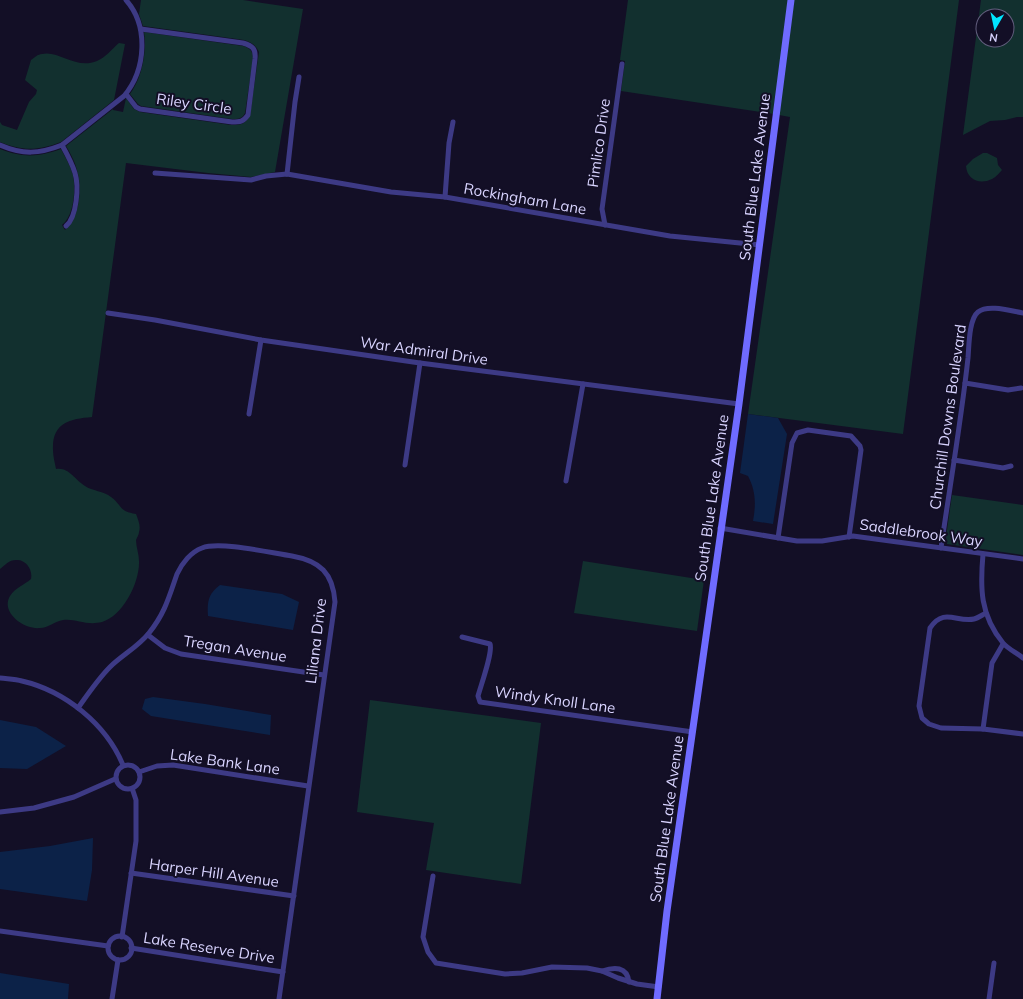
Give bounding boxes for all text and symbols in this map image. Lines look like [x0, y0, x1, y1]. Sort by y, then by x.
north arrow [975, 8, 1015, 48]
text: N [988, 30, 999, 45]
street label: Riley Circle [155, 89, 233, 118]
street label: South Blue Lake Avenue [735, 92, 774, 262]
street label: Pimlico Drive [583, 97, 614, 189]
street label: Rockingham Lane [462, 178, 588, 219]
street label: Churchill Downs Boulevard [925, 323, 970, 511]
street label: War Admiral Drive [359, 332, 489, 369]
street label: South Blue Lake Avenue [690, 413, 733, 582]
street label: Saddlebrook Way [858, 514, 984, 551]
street label: Liliana Drive [301, 597, 330, 685]
street label: Tregan Avenue [182, 631, 288, 666]
street label: Windy Knoll Lane [493, 682, 617, 717]
street label: South Blue Lake Avenue [645, 734, 688, 903]
street label: Lake Bank Lane [169, 744, 281, 779]
street label: Harper Hill Avenue [148, 854, 280, 891]
street label: Lake Reserve Drive [142, 928, 276, 967]

